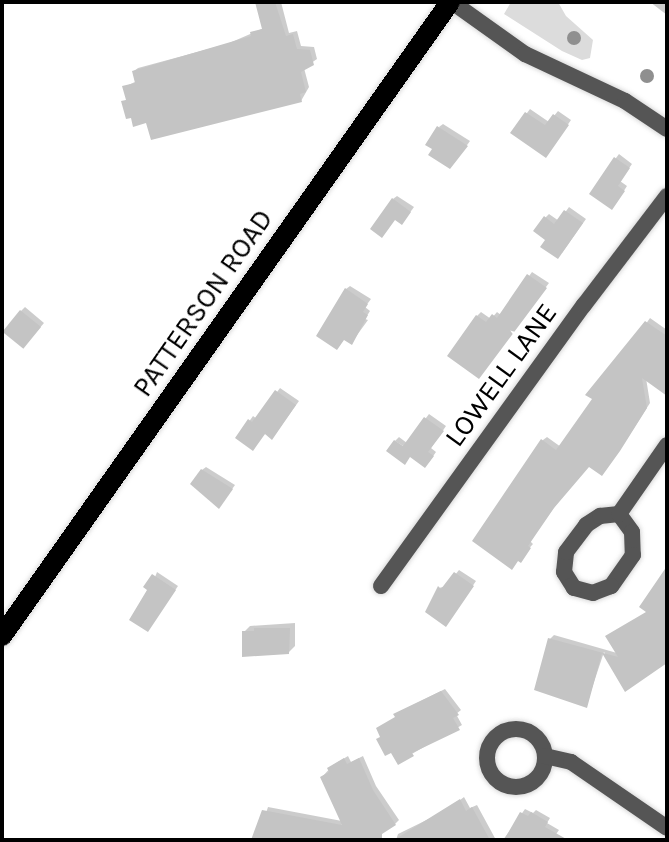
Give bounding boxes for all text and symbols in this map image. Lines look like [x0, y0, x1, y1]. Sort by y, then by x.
street label: PATTERSON ROAD [126, 203, 280, 403]
street label: LOWELL LANE [438, 297, 564, 453]

